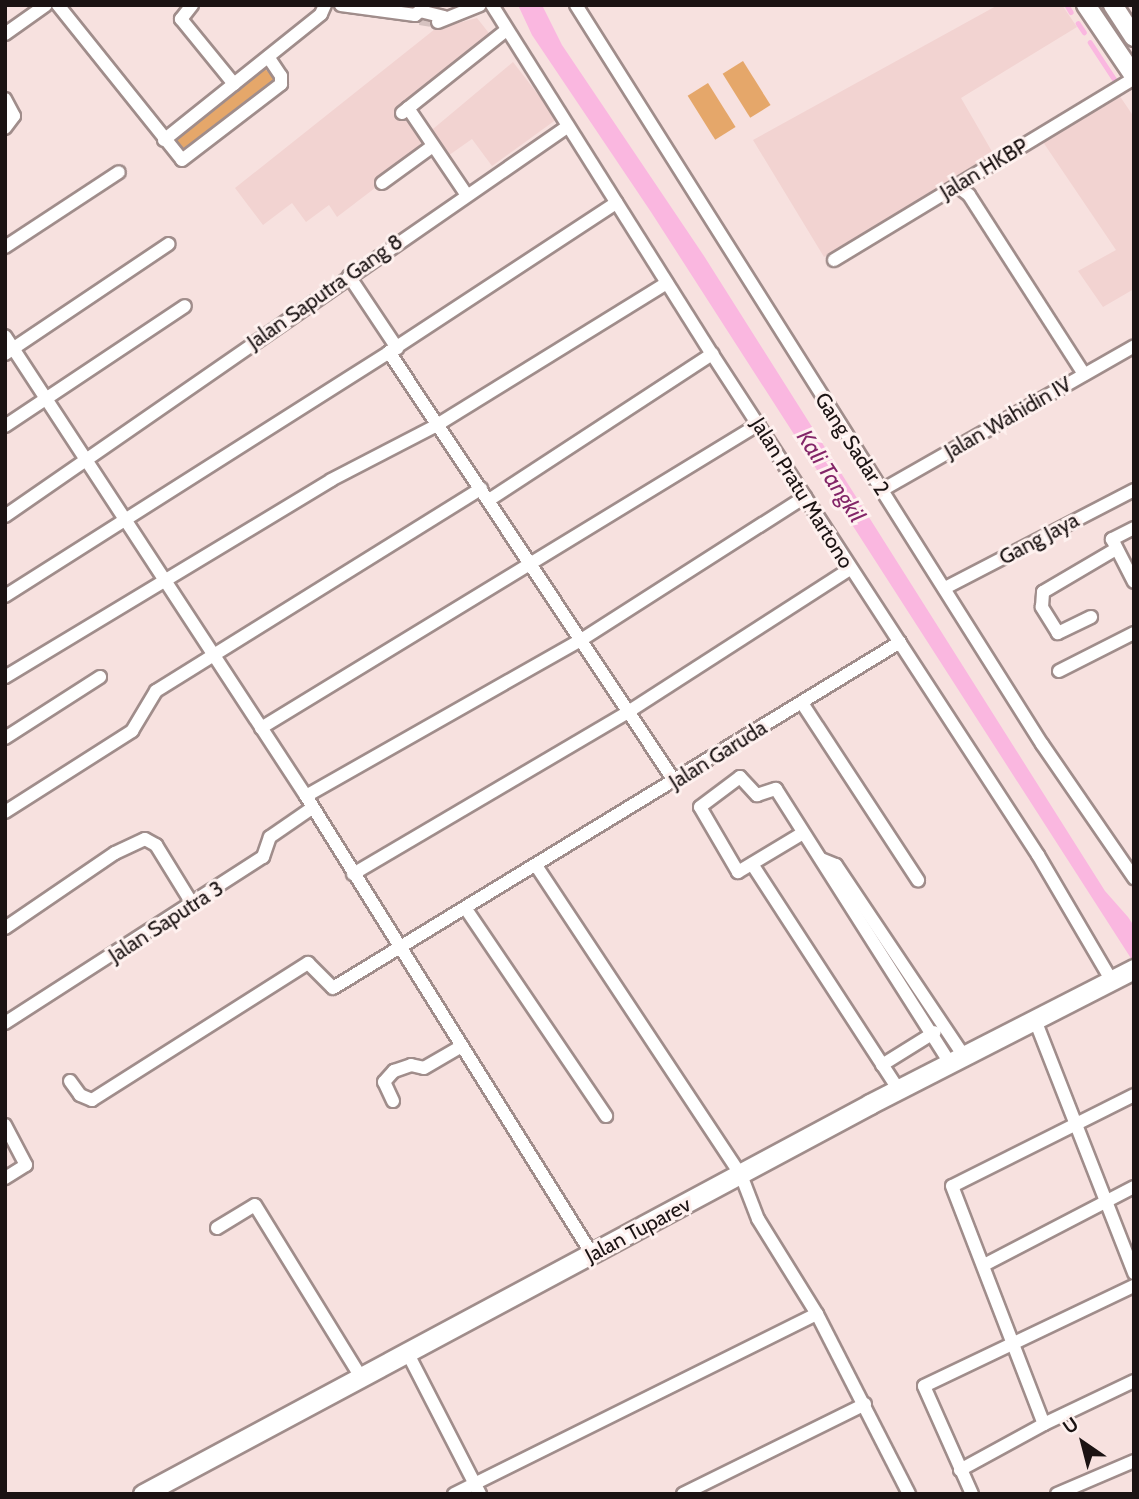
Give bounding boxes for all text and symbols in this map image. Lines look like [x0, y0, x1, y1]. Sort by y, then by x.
street label: Jalan HKBP [936, 133, 1032, 205]
street label: Jalan Saputra Gang 8 [242, 229, 408, 355]
street label: Jalan Wahidin IV [940, 371, 1076, 465]
street label: Gang Sadar 2 [809, 388, 895, 500]
street label: Jalan Pratu Martono [745, 413, 859, 573]
water label: Kali Tangkil [791, 424, 871, 528]
street label: Gang Jaya [995, 508, 1083, 570]
street label: Jalan Garuda [665, 715, 771, 795]
street label: Jalan Saputra 3 [104, 876, 228, 968]
street label: Jalan Tuparev [581, 1192, 695, 1268]
north arrow [1048, 1408, 1118, 1478]
text: U [1058, 1412, 1083, 1439]

